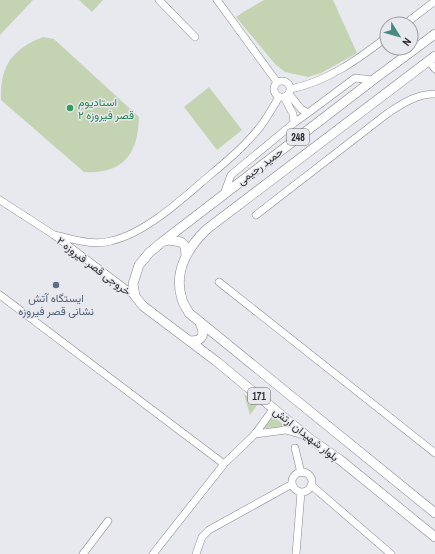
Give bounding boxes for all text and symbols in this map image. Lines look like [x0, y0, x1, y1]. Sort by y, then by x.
north arrow [379, 16, 419, 56]
text: N [399, 35, 415, 49]
place label: استادیوم قصر فیروزه ۲ [78, 95, 134, 122]
marker: استادیوم قصر فیروزه ۲ [65, 103, 75, 113]
road number: 248 [287, 129, 309, 145]
street label: حمید رحیمی [234, 144, 286, 188]
street label: خروجی قصر فیروزه ۲ [54, 234, 134, 298]
marker: ایستگاه آتش نشانی قصر فیروزه [51, 280, 61, 290]
place label: ایستگاه آتش نشانی قصر فیروزه [18, 291, 94, 318]
road number: 171 [248, 388, 270, 404]
street label: بلوار شهیدان ارتش [270, 404, 342, 464]

